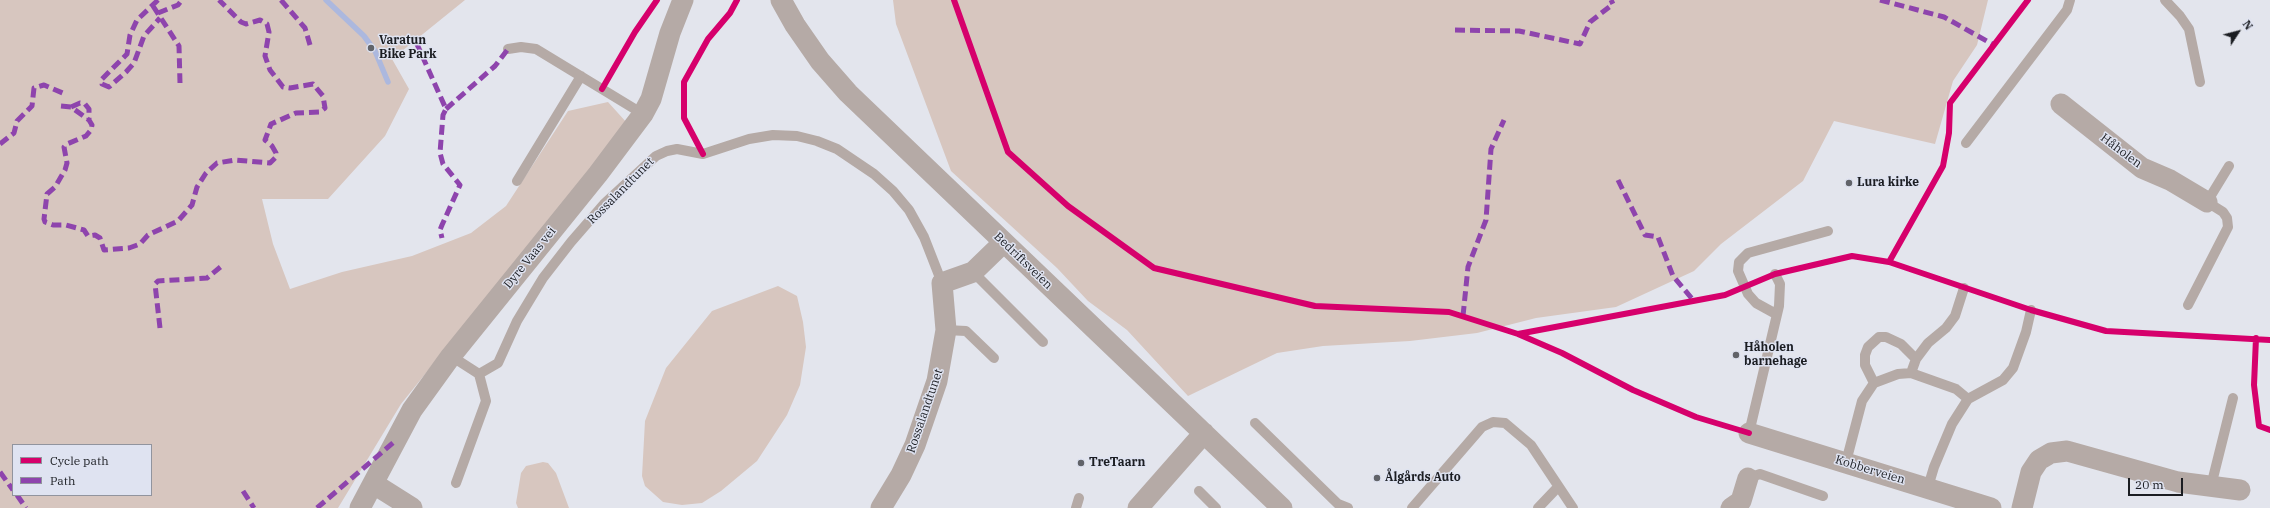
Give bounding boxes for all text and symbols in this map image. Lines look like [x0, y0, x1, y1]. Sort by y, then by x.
north arrow [2218, 12, 2258, 52]
text: N [2239, 17, 2256, 33]
place label: Varatun Bike Park [379, 34, 437, 62]
marker: Varatun Bike Park [366, 43, 376, 53]
street label: Håholen [2098, 131, 2144, 171]
street label: Rossalandtunet [585, 155, 657, 227]
place label: Lura kirke [1857, 176, 1919, 190]
marker: Lura kirke [1844, 178, 1854, 188]
street label: Dyre Vaas vei [501, 224, 559, 292]
street label: Bedriftsveien [991, 230, 1055, 292]
place label: Håholen barnehage [1744, 341, 1807, 369]
marker: Håholen barnehage [1731, 350, 1741, 360]
street label: Rossalandtunet [904, 367, 946, 455]
legend [12, 444, 152, 496]
text: Cycle path [50, 453, 109, 468]
street label: Kobberveien [1833, 453, 1907, 487]
place label: TreTaarn [1089, 456, 1145, 470]
marker: TreTaarn [1076, 458, 1086, 468]
scale bar [2130, 470, 2185, 496]
place label: Ålgårds Auto [1385, 471, 1461, 485]
text: Path [50, 473, 75, 488]
marker: Ålgårds Auto [1372, 473, 1382, 483]
text: 20 m [2135, 477, 2164, 492]

